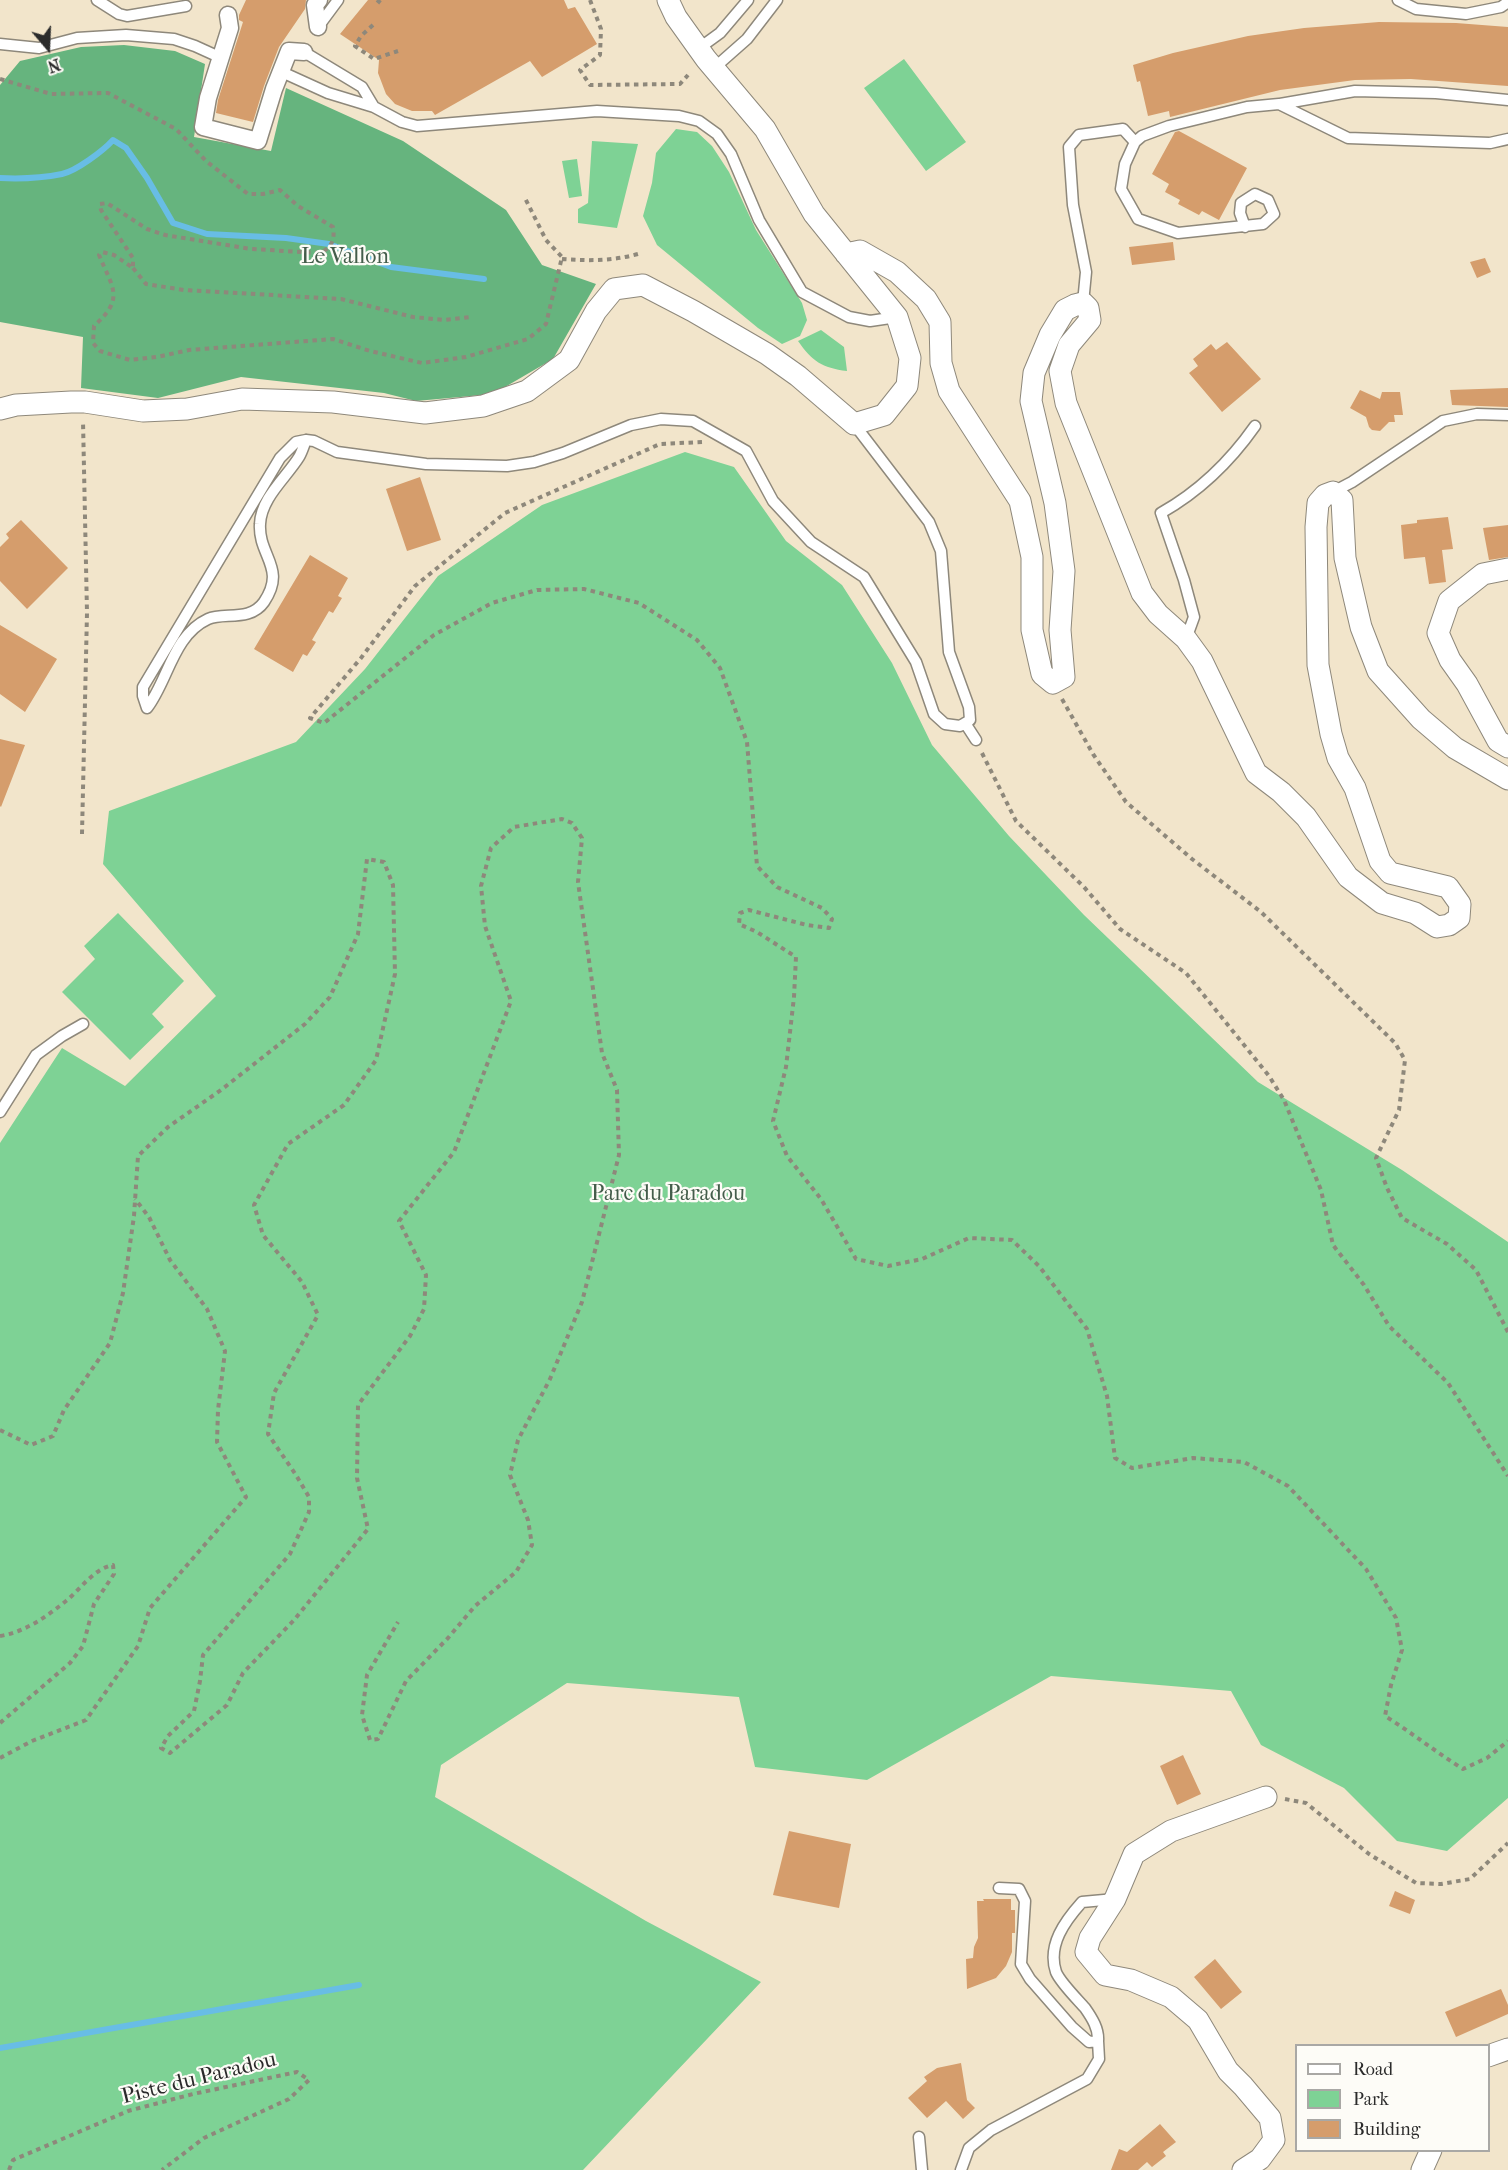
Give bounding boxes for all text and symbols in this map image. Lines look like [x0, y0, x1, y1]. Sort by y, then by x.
north arrow [18, 18, 78, 78]
text: N [45, 55, 63, 76]
park label: Le Vallon [301, 245, 389, 271]
park label: Parc du Paradou [591, 1182, 745, 1208]
legend [1295, 2044, 1490, 2152]
street label: Piste du Paradou [119, 2047, 279, 2111]
text: Road [1353, 2059, 1393, 2080]
text: Park [1353, 2089, 1389, 2110]
text: Building [1353, 2119, 1420, 2140]

